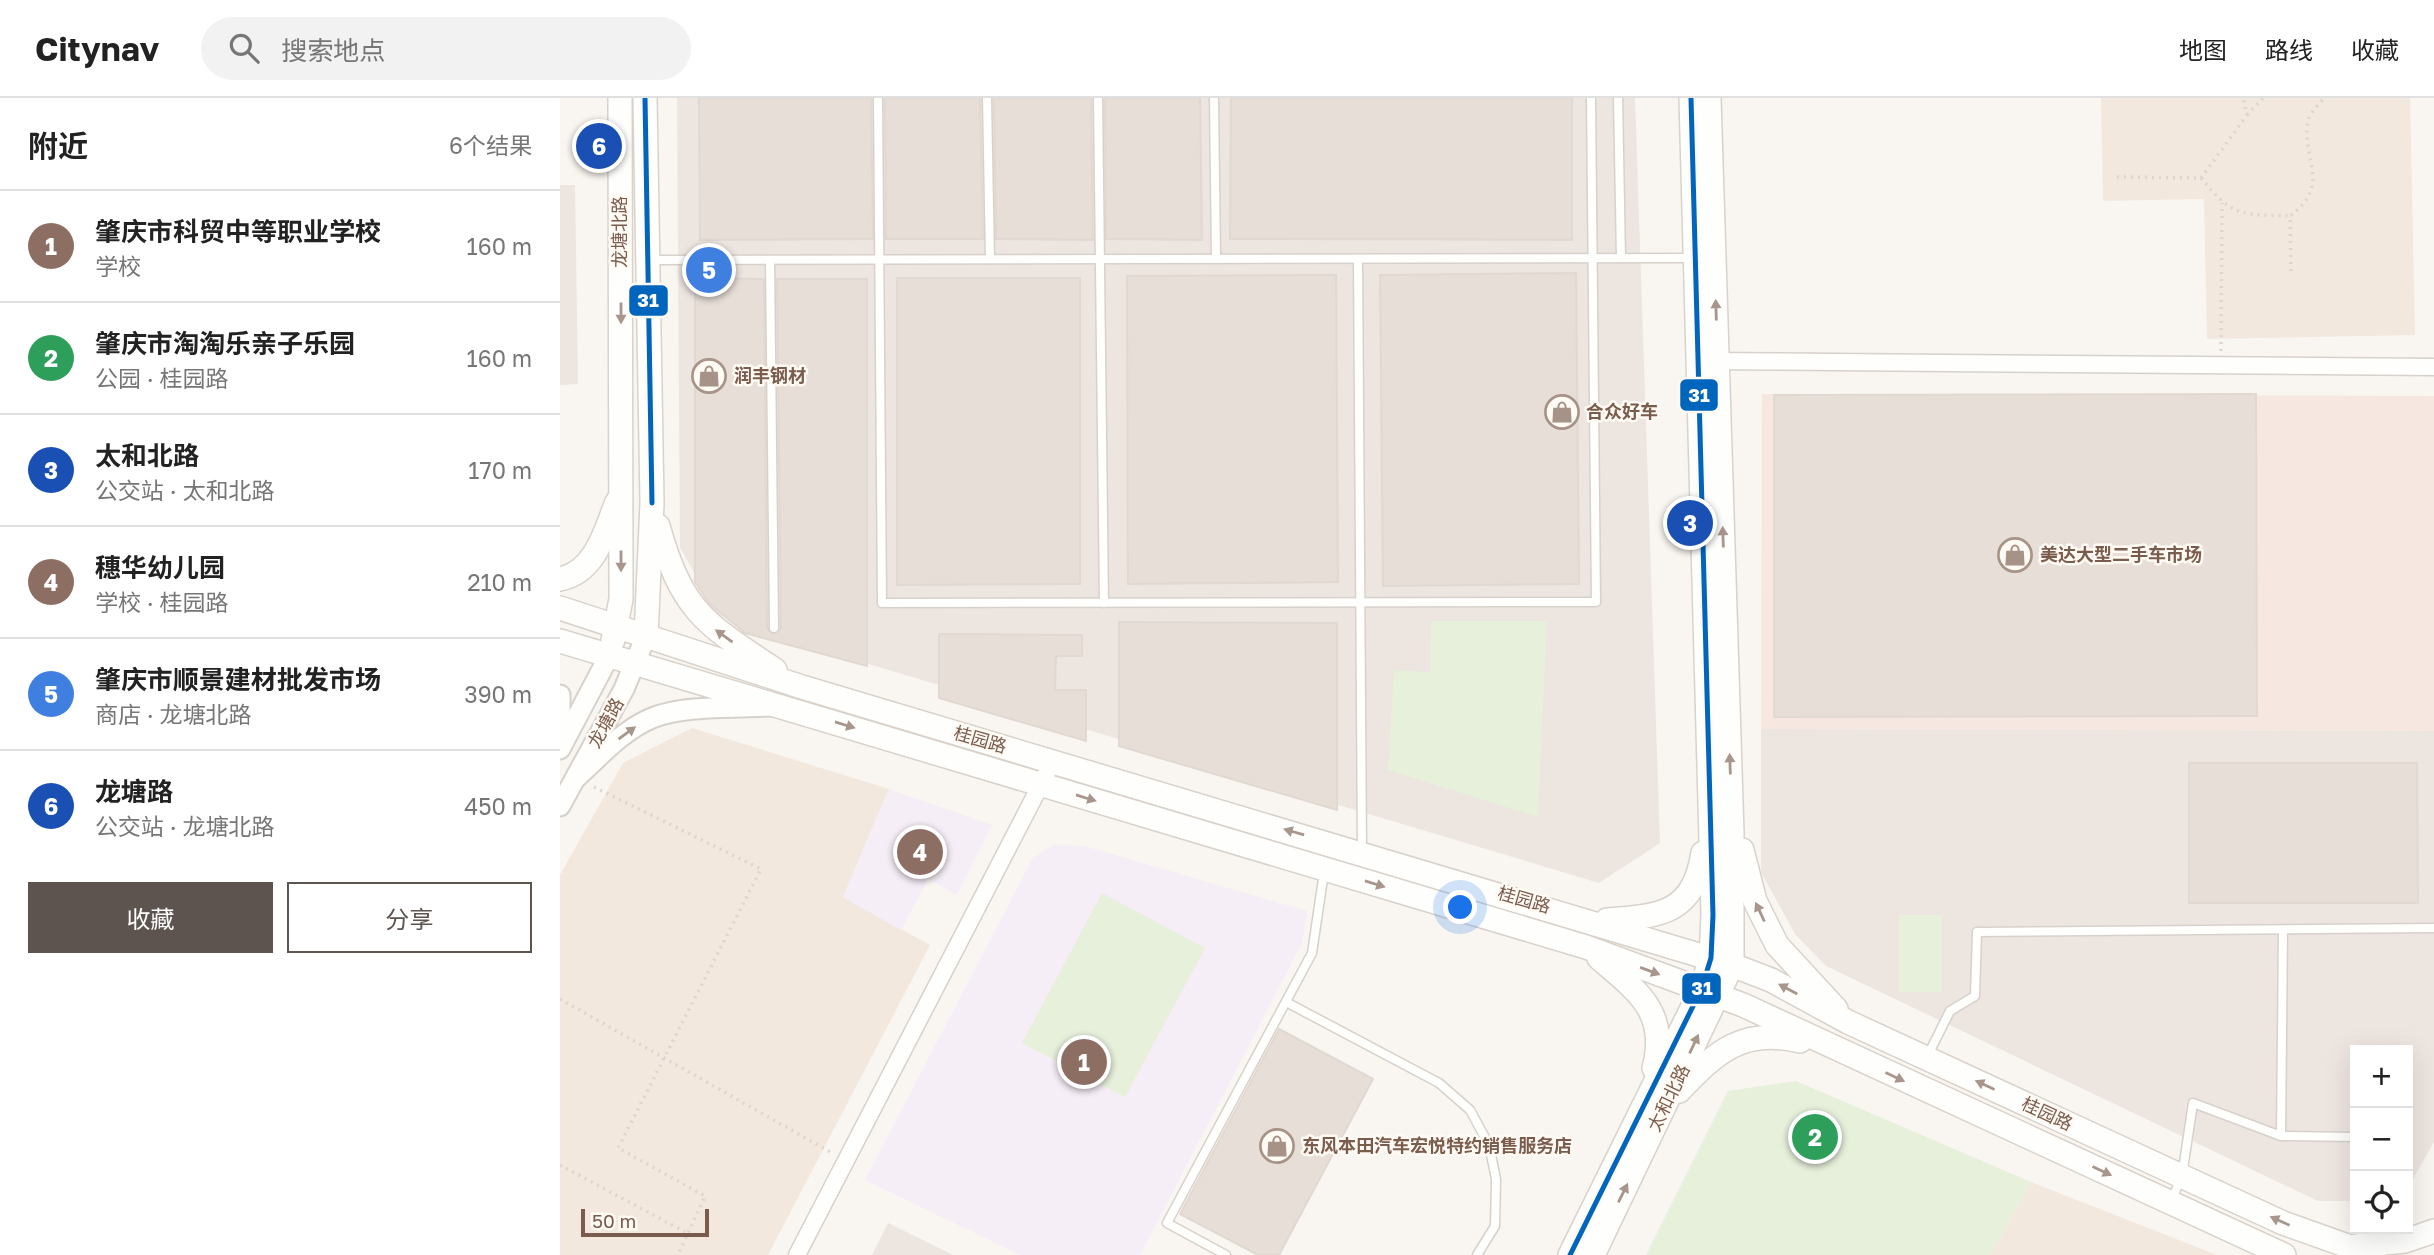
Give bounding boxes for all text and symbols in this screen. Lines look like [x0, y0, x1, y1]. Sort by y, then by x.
search box [201, 17, 691, 80]
text: Citynav [35, 29, 159, 68]
icon: search [225, 29, 263, 67]
text: 搜索地点 [281, 35, 385, 66]
text: 地图 [2179, 35, 2227, 64]
text: 路线 [2265, 35, 2313, 64]
text: 收藏 [2351, 35, 2399, 64]
pin: 6 [576, 120, 622, 172]
text: 附近 [28, 128, 88, 164]
text: 6个结果 [449, 131, 532, 159]
street label: 龙塘北路 [608, 196, 630, 268]
text: 肇庆市科贸中等职业学校 [95, 216, 381, 247]
text: 1 [45, 232, 57, 260]
text: 160 m [467, 232, 532, 260]
pin: 5 [686, 244, 732, 296]
text: 学校 [95, 252, 141, 280]
line badge: 31 [628, 284, 669, 317]
text: 31 [637, 288, 659, 311]
one-way arrow [1710, 298, 1722, 320]
one-way arrow [615, 302, 626, 324]
text: 肇庆市淘淘乐亲子乐园 [95, 328, 355, 359]
text: 2 [44, 344, 58, 372]
text: 160 m [467, 344, 532, 372]
shop icon: 润丰钢材 [690, 357, 728, 395]
text: 公园 · 桂园路 [95, 364, 228, 392]
place label: 润丰钢材 [734, 364, 806, 386]
line badge: 31 [1679, 378, 1719, 412]
text: 31 [1688, 383, 1710, 406]
shop icon: 合众好车 [1543, 393, 1581, 431]
place label: 合众好车 [1586, 400, 1658, 422]
text: 太和北路 [95, 440, 199, 471]
text: 3 [44, 456, 58, 484]
text: 170 m [468, 456, 532, 484]
text: 公交站 · 太和北路 [95, 476, 274, 504]
pin: 3 [1667, 497, 1713, 549]
one-way arrow [1718, 526, 1729, 548]
shop icon: 美达大型二手车市场 [1996, 536, 2034, 574]
place label: 美达大型二手车市场 [2040, 543, 2202, 565]
one-way arrow [615, 550, 627, 572]
text: 穗华幼儿园 [95, 552, 225, 583]
text: 4 [44, 568, 58, 596]
text: 210 m [467, 568, 532, 596]
text: 学校 · 桂园路 [95, 588, 228, 616]
one-way arrow [715, 629, 733, 643]
text: 肇庆市顺景建材批发市场 [95, 664, 381, 695]
text: 5 [44, 680, 58, 708]
text: 390 m [464, 680, 532, 708]
street label: 龙塘路 [582, 694, 628, 751]
text: 商店 · 龙塘北路 [95, 700, 251, 728]
one-way arrow [835, 721, 856, 731]
street label: 桂园路 [951, 721, 1009, 757]
one-way arrow [618, 726, 636, 740]
one-way arrow [1725, 753, 1736, 775]
text: 龙塘路 [95, 776, 173, 807]
text: 6 [44, 792, 58, 820]
text: 450 m [464, 792, 532, 820]
one-way arrow [1076, 794, 1097, 804]
text: 公交站 · 龙塘北路 [95, 812, 274, 840]
pin: 4 [897, 826, 943, 878]
one-way arrow [1283, 827, 1304, 837]
one-way arrow [1365, 880, 1386, 890]
street label: 桂园路 [1495, 881, 1553, 917]
button: 收藏 [28, 882, 273, 953]
button: 分享 [287, 882, 532, 953]
your location [1443, 890, 1477, 924]
one-way arrow [1754, 902, 1766, 922]
one-way arrow [1639, 965, 1660, 976]
line badge: 31 [1681, 972, 1722, 1005]
text: 31 [1691, 976, 1713, 999]
one-way arrow [1778, 984, 1798, 995]
one-way arrow [1688, 1034, 1700, 1054]
pin: 1 [1061, 1036, 1107, 1088]
map controls [2350, 1045, 2413, 1234]
button: + [2350, 1045, 2413, 1108]
street label: 太和北路 [1642, 1060, 1694, 1135]
one-way arrow [1885, 1071, 1905, 1082]
one-way arrow [1975, 1079, 1995, 1091]
street label: 桂园路 [2018, 1092, 2077, 1134]
button: − [2350, 1108, 2413, 1171]
pin: 2 [1792, 1111, 1838, 1163]
shop icon: 东风本田汽车宏悦特约销售服务店 [1258, 1127, 1296, 1165]
place label: 东风本田汽车宏悦特约销售服务店 [1302, 1134, 1572, 1156]
one-way arrow [2092, 1166, 2112, 1177]
button: locate [2350, 1171, 2413, 1234]
one-way arrow [1617, 1183, 1628, 1204]
scale bar [581, 1206, 709, 1238]
text: 50 m [592, 1209, 636, 1232]
one-way arrow [2270, 1215, 2290, 1227]

